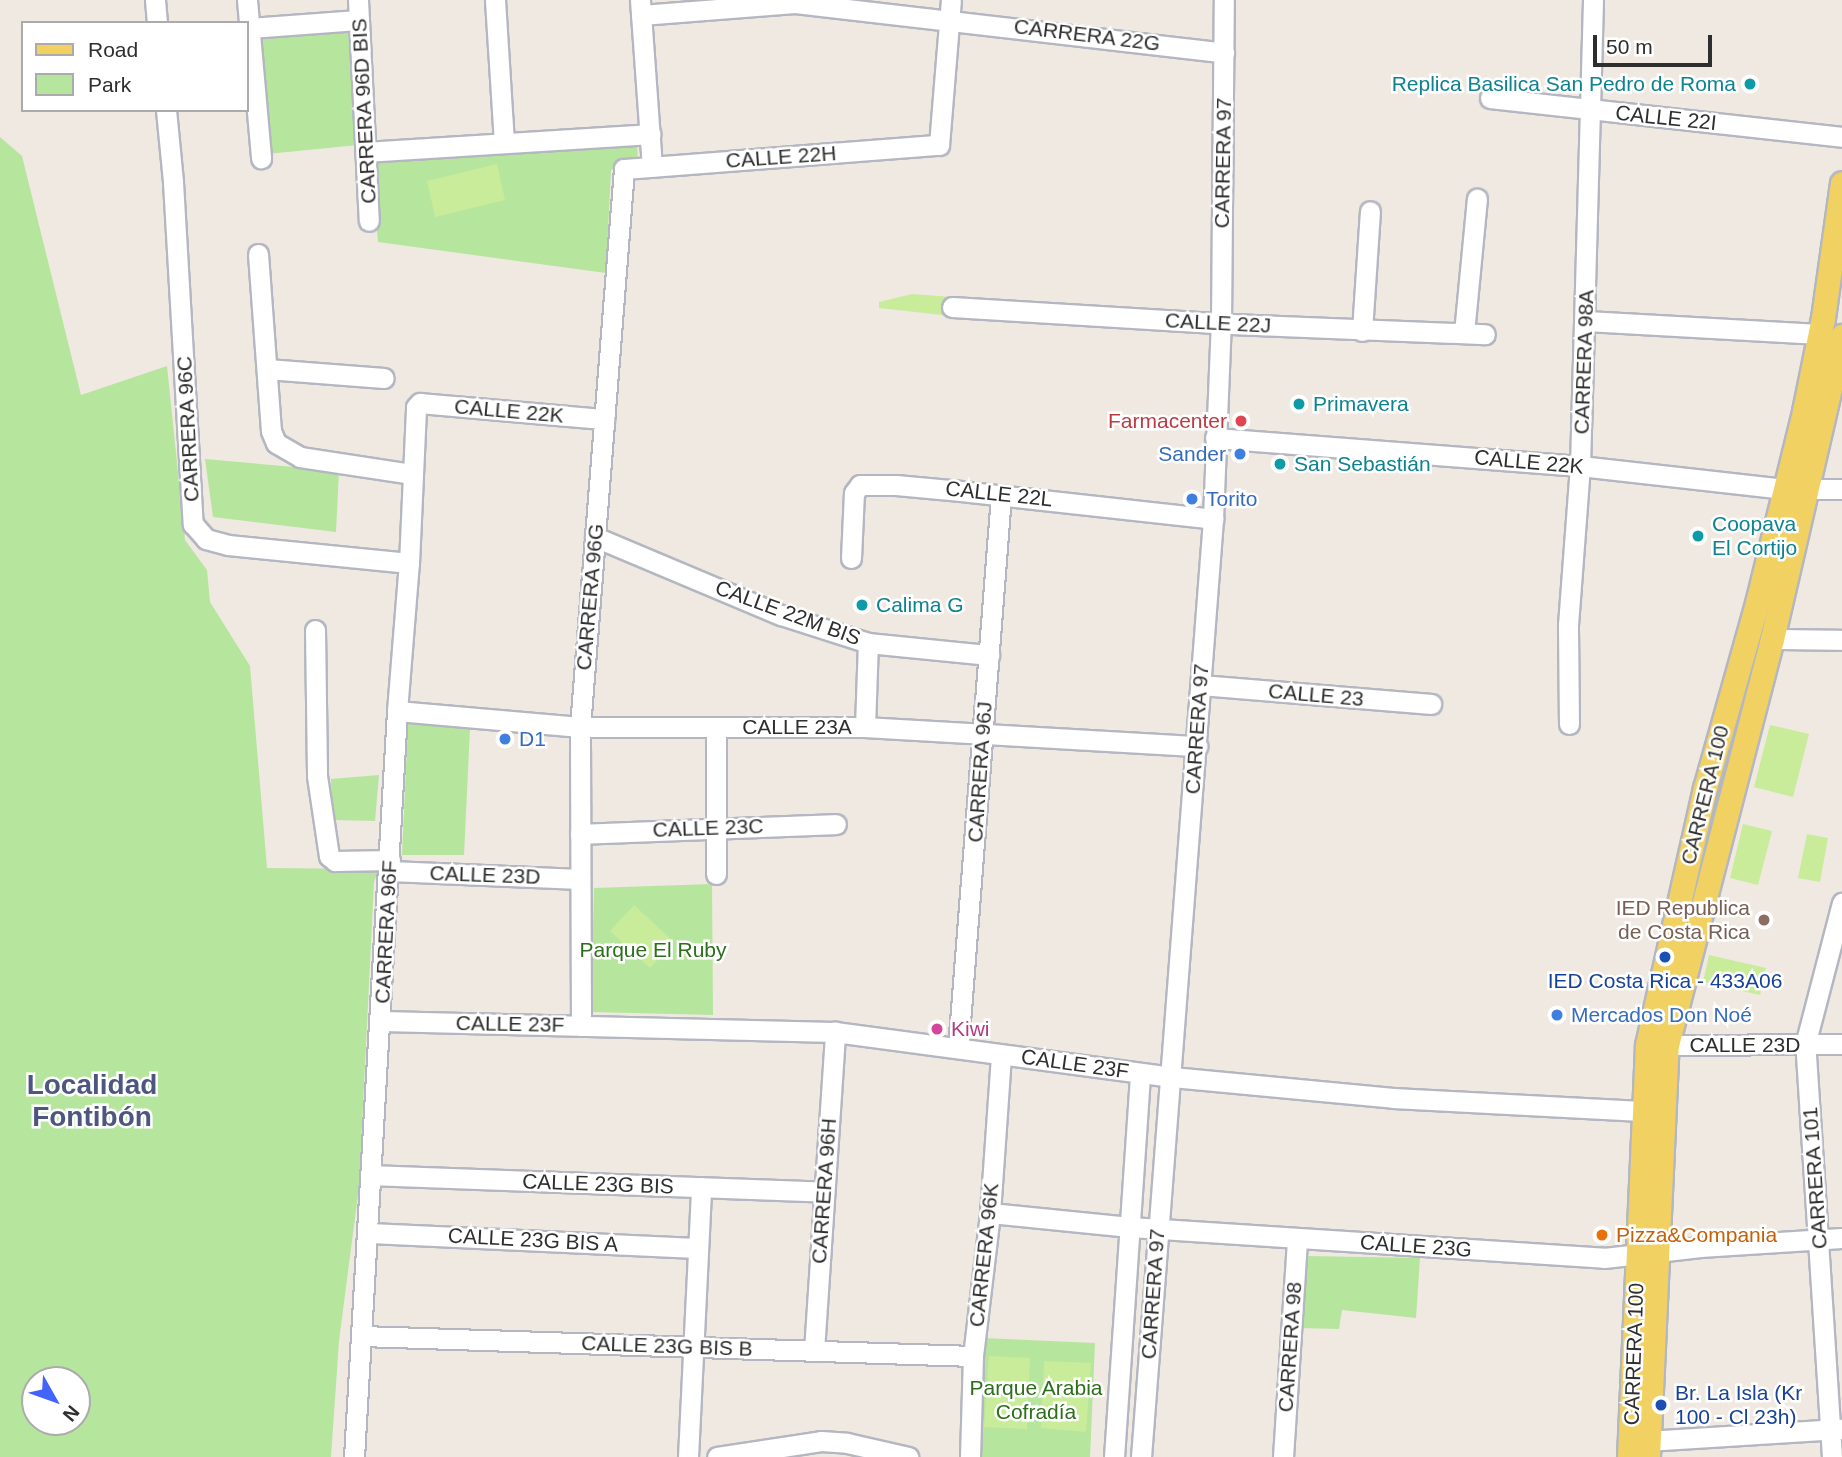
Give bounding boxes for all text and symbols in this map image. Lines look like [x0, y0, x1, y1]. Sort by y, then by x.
street label: CARRERA 22G [1012, 13, 1162, 57]
street label: CARRERA 96D BIS [347, 17, 381, 205]
legend [21, 21, 248, 112]
scale bar [1597, 21, 1716, 65]
text: 50 m [1606, 35, 1653, 58]
text: Road [88, 38, 138, 61]
place label: Replica Basilica San Pedro de Roma [1392, 71, 1736, 97]
text: Park [88, 73, 131, 96]
marker: Replica Basilica San Pedro de Roma [1742, 76, 1758, 92]
street label: CARRERA 97 [1209, 97, 1237, 229]
street label: CALLE 22I [1614, 100, 1718, 136]
street label: CALLE 22H [725, 141, 837, 173]
street label: CARRERA 98A [1569, 289, 1599, 435]
street label: CALLE 22J [1164, 308, 1272, 338]
street label: CARRERA 96C [172, 355, 204, 503]
place label: Primavera [1313, 391, 1409, 417]
street label: CALLE 22K [453, 394, 565, 428]
marker: Primavera [1291, 396, 1307, 412]
place label: Farmacenter [1108, 408, 1227, 434]
marker: Farmacenter [1233, 413, 1249, 429]
place label: Sander [1158, 441, 1226, 467]
street label: CALLE 22K [1473, 445, 1585, 479]
marker: Sander [1232, 446, 1248, 462]
place label: San Sebastián [1294, 451, 1431, 477]
marker: San Sebastián [1272, 456, 1288, 472]
street label: CALLE 22L [944, 476, 1054, 512]
place label: Torito [1206, 486, 1257, 512]
marker: Torito [1184, 491, 1200, 507]
place label: Coopava El Cortijo [1712, 511, 1797, 561]
street label: CARRERA 96G [571, 522, 609, 672]
marker: Coopava El Cortijo [1690, 528, 1706, 544]
street label: CALLE 22M BIS [712, 575, 864, 651]
place label: Calima G [876, 592, 964, 618]
marker: Calima G [854, 597, 870, 613]
street label: CARRERA 97 [1180, 662, 1214, 796]
street label: CALLE 23 [1267, 678, 1365, 712]
street label: CARRERA 96J [962, 700, 998, 844]
street label: CALLE 23A [742, 714, 852, 740]
street label: CARRERA 100 [1675, 722, 1735, 868]
place label: D1 [519, 726, 546, 752]
marker: D1 [497, 731, 513, 747]
street label: CALLE 23C [652, 813, 764, 843]
street label: CARRERA 96F [370, 859, 402, 1005]
street label: CALLE 23D [429, 860, 541, 890]
place label: IED Republica de Costa Rica [1616, 895, 1750, 945]
marker: IED Republica de Costa Rica [1756, 912, 1772, 928]
park label: Parque El Ruby [579, 937, 727, 963]
marker: IED Costa Rica - 433A06 [1657, 949, 1673, 965]
place label: IED Costa Rica - 433A06 [1548, 968, 1782, 994]
place label: Mercados Don Noé [1571, 1002, 1752, 1028]
marker: Mercados Don Noé [1549, 1007, 1565, 1023]
street label: CALLE 23F [456, 1010, 564, 1038]
place label: Kiwi [951, 1016, 990, 1042]
marker: Kiwi [929, 1021, 945, 1037]
street label: CALLE 23D [1690, 1032, 1800, 1058]
street label: CALLE 23F [1019, 1044, 1131, 1084]
district label: Localidad Fontibón [27, 1068, 157, 1134]
street label: CARRERA 101 [1797, 1106, 1833, 1250]
street label: CARRERA 96H [806, 1117, 842, 1265]
street label: CALLE 23G BIS [522, 1169, 674, 1199]
street label: CARRERA 96K [964, 1181, 1004, 1329]
place label: Pizza&Compania [1616, 1222, 1777, 1248]
street label: CALLE 23G BIS A [447, 1223, 619, 1257]
street label: CARRERA 97 [1136, 1227, 1170, 1361]
marker: Pizza&Compania [1594, 1227, 1610, 1243]
street label: CALLE 23G [1359, 1230, 1473, 1262]
street label: CARRERA 98 [1273, 1280, 1307, 1414]
street label: CARRERA 100 [1619, 1282, 1649, 1426]
street label: CALLE 23G BIS B [581, 1330, 753, 1362]
north arrow [21, 1366, 91, 1436]
park label: Parque Arabia Cofradía [969, 1375, 1103, 1425]
place label: Br. La Isla (Kr 100 - Cl 23h) [1675, 1380, 1802, 1430]
marker: Br. La Isla (Kr 100 - Cl 23h) [1653, 1397, 1669, 1413]
text: N [58, 1402, 83, 1426]

